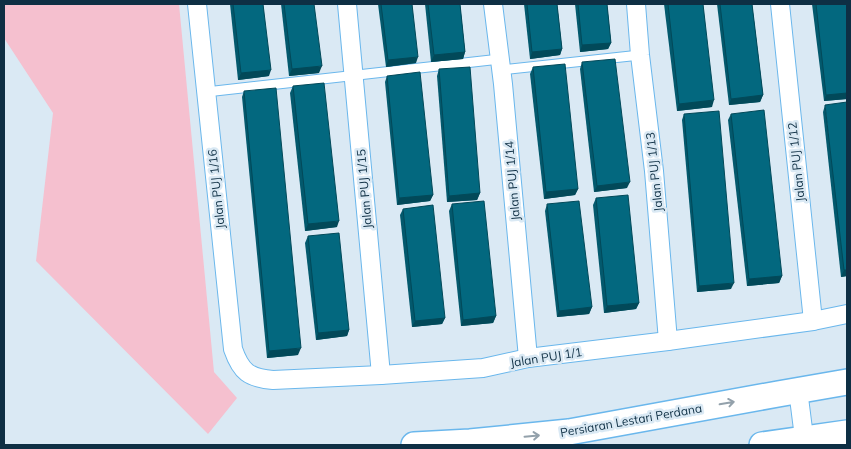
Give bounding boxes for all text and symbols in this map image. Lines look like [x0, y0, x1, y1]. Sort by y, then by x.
street label: Jalan PUJ 1/12 [784, 122, 808, 202]
street label: Jalan PUJ 1/13 [642, 132, 666, 212]
street label: Jalan PUJ 1/14 [501, 141, 523, 221]
street label: Jalan PUJ 1/16 [204, 149, 228, 229]
street label: Jalan PUJ 1/15 [353, 149, 375, 229]
street label: Jalan PUJ 1/1 [509, 344, 583, 370]
one-way arrow [719, 398, 735, 408]
street label: Persiaran Lestari Perdana [559, 400, 703, 440]
one-way arrow [524, 431, 540, 441]

